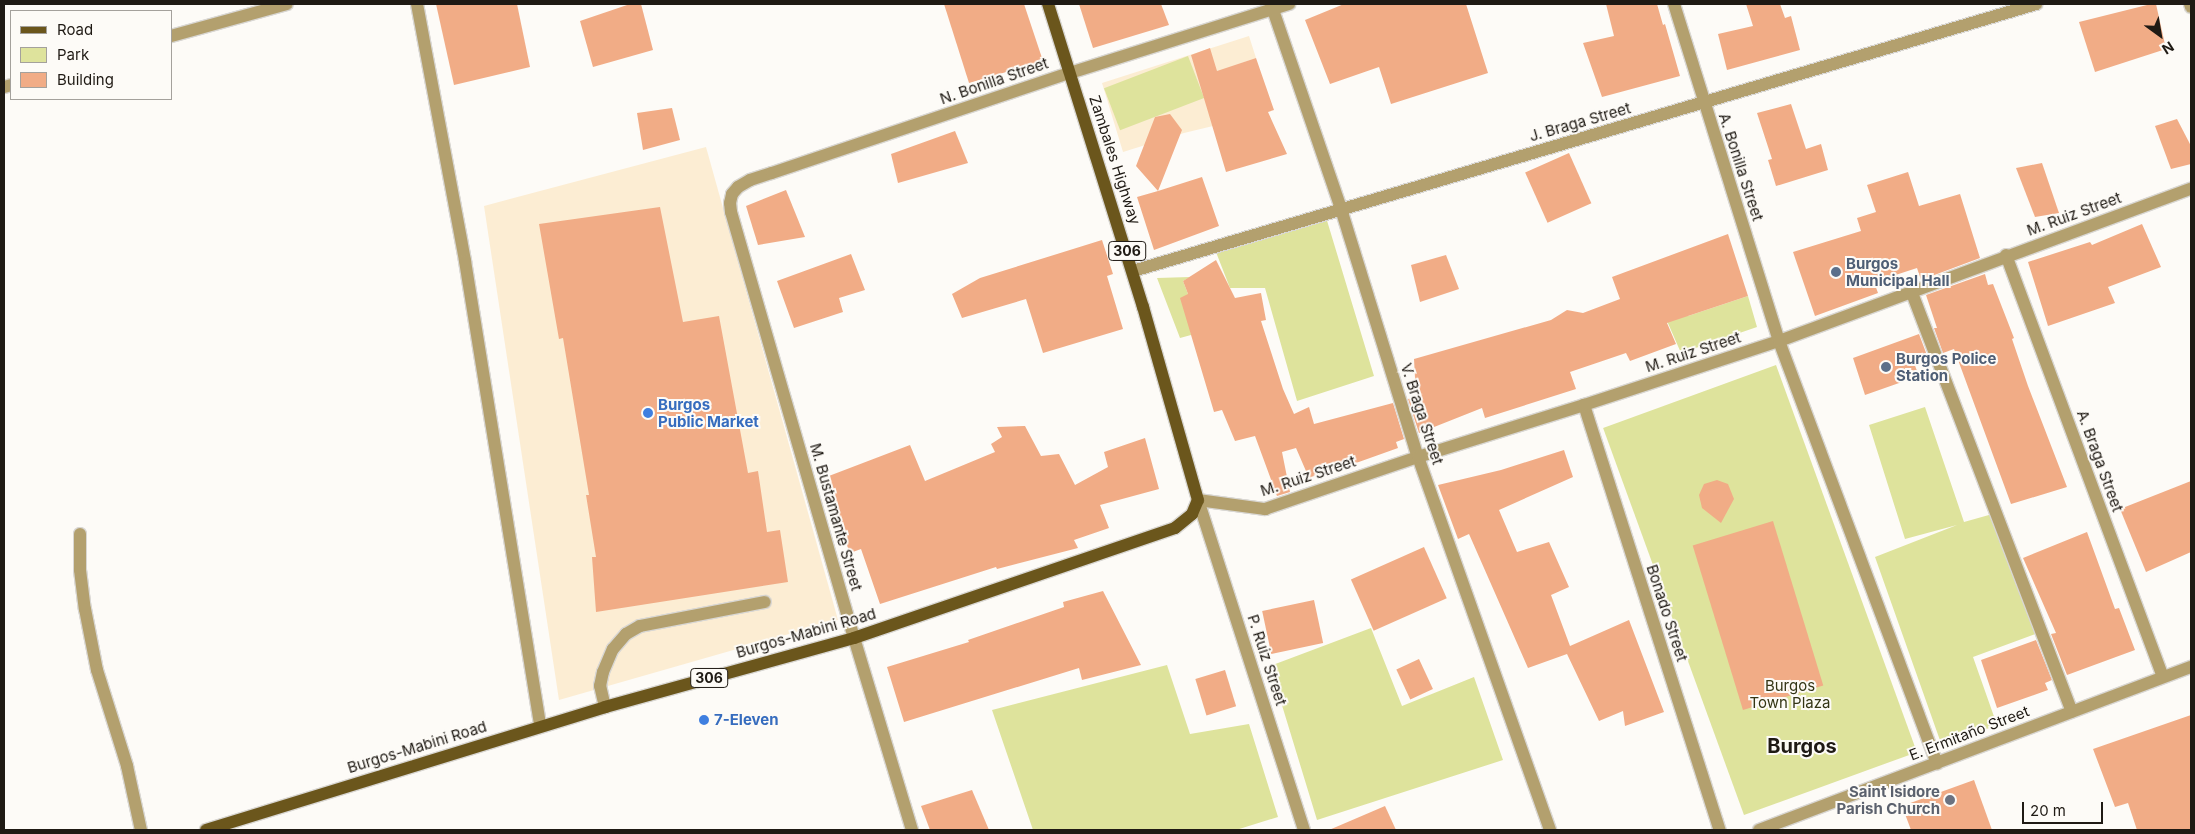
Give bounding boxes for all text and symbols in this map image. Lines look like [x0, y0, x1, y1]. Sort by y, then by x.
legend [10, 10, 172, 100]
north arrow [2135, 10, 2185, 60]
text: Road [57, 20, 93, 39]
text: N [2159, 38, 2177, 58]
text: Park [57, 45, 89, 64]
street label: N. Bonilla Street [937, 54, 1051, 108]
text: Building [57, 70, 114, 89]
street label: Zambales Highway [1086, 93, 1144, 227]
street label: J. Braga Street [1527, 99, 1633, 145]
street label: A. Bonilla Street [1715, 111, 1767, 223]
street label: M. Ruiz Street [2024, 189, 2124, 239]
road number: 306 [1107, 240, 1147, 262]
place label: Burgos Municipal Hall [1846, 254, 1950, 289]
marker: Burgos Municipal Hall [1830, 266, 1842, 278]
street label: M. Ruiz Street [1643, 328, 1743, 376]
place label: Burgos Police Station [1896, 349, 1996, 384]
street label: V. Braga Street [1397, 361, 1447, 467]
marker: Burgos Police Station [1880, 361, 1892, 373]
place label: Burgos Public Market [658, 395, 759, 430]
marker: Burgos Public Market [642, 407, 654, 419]
street label: A. Braga Street [2073, 408, 2127, 514]
street label: M. Bustamante Street [806, 441, 866, 593]
street label: M. Ruiz Street [1258, 452, 1358, 500]
street label: Bonado Street [1643, 562, 1691, 664]
street label: Burgos-Mabini Road [734, 604, 878, 662]
street label: P. Ruiz Street [1244, 612, 1290, 708]
road number: 306 [689, 666, 729, 690]
park label: Burgos Town Plaza [1750, 676, 1830, 711]
street label: E. Ermitaño Street [1906, 702, 2032, 764]
place label: 7-Eleven [714, 711, 779, 729]
marker: 7-Eleven [698, 714, 710, 726]
street label: Burgos-Mabini Road [345, 717, 489, 777]
district label: Burgos [1767, 734, 1837, 758]
place label: Saint Isidore Parish Church [1837, 782, 1940, 817]
scale bar [2025, 792, 2106, 824]
marker: Saint Isidore Parish Church [1944, 794, 1956, 806]
text: 20 m [2030, 801, 2066, 820]

